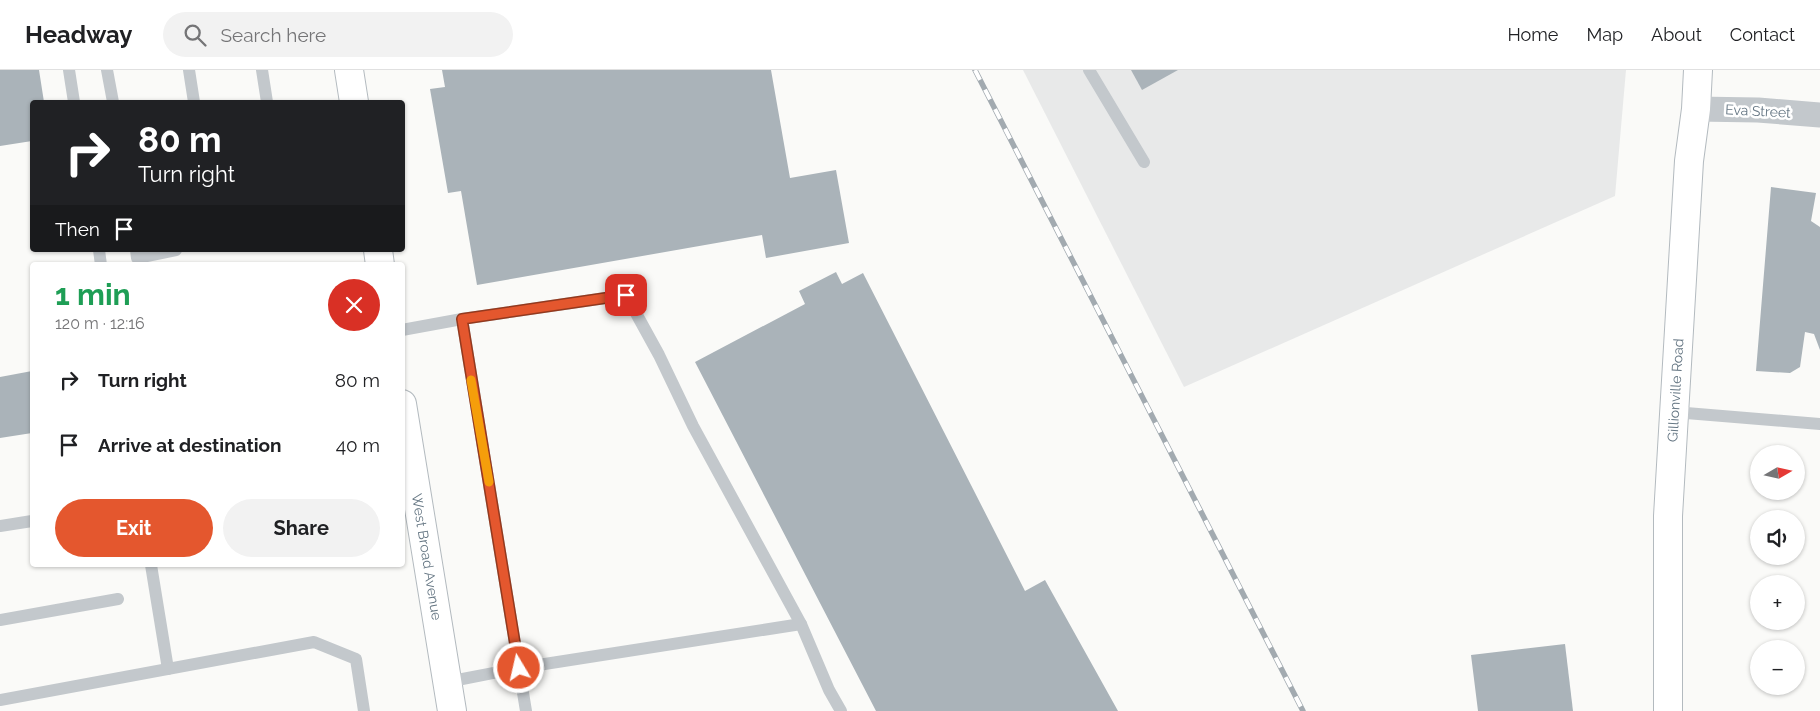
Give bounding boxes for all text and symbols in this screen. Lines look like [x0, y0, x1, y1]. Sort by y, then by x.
search box [163, 12, 513, 57]
text: Headway [25, 20, 133, 49]
icon: search [181, 21, 209, 49]
text: Search here [221, 24, 326, 46]
text: Home [1507, 24, 1558, 45]
text: Map [1586, 24, 1623, 45]
text: About [1651, 24, 1702, 45]
text: Contact [1730, 24, 1795, 45]
street label: Eva Street [1725, 101, 1791, 121]
text: 80 m [138, 119, 222, 160]
icon: right [55, 120, 120, 185]
text: Turn right [138, 161, 235, 187]
icon: arrive [110, 215, 138, 243]
text: Then [55, 218, 100, 240]
pin [605, 274, 647, 316]
text: 1 min [55, 277, 131, 312]
button: close [328, 279, 380, 331]
icon: arrive [612, 281, 640, 309]
text: 120 m · 12:16 [55, 314, 145, 333]
street label: Gillionville Road [1664, 338, 1686, 442]
icon: right [55, 366, 83, 394]
text: Turn right [98, 369, 187, 391]
text: 80 m [335, 369, 380, 391]
icon: arrive [55, 431, 83, 459]
text: Arrive at destination [98, 434, 282, 456]
text: 40 m [336, 434, 380, 456]
north arrow [1750, 445, 1805, 500]
map controls [1750, 445, 1805, 695]
street label: West Broad Avenue [409, 493, 445, 621]
button: Exit [55, 499, 213, 557]
button: Share [223, 499, 380, 557]
button: sound [1750, 510, 1805, 565]
button: + [1750, 575, 1805, 630]
button: − [1750, 640, 1805, 695]
position arrow [492, 641, 544, 693]

